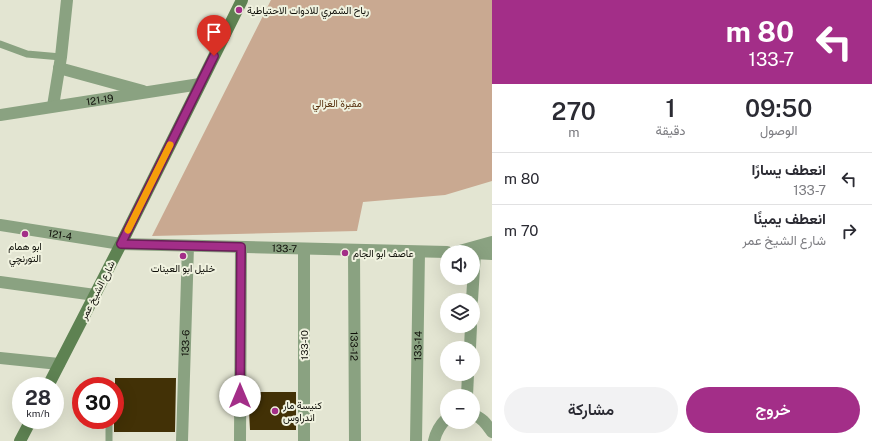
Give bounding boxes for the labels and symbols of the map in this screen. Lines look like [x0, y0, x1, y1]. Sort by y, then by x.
place label: رباح الشمري للادوات الاحتياطية [247, 4, 369, 19]
marker: رباح الشمري للادوات الاحتياطية [234, 5, 244, 15]
pin [197, 15, 231, 56]
street label: 121-19 [85, 91, 114, 108]
park label: مقبرة الغزالي [312, 97, 362, 112]
street label: 121-4 [47, 227, 73, 242]
marker: ابو همام التورنچي [20, 229, 30, 239]
place label: ابو همام التورنچي [8, 240, 42, 267]
street label: 133-7 [272, 242, 297, 254]
place label: عاصف ابو الجام [353, 247, 414, 260]
marker: عاصف ابو الجام [340, 248, 350, 258]
marker: خليل ابو العينات [178, 251, 188, 261]
street label: شارع الشيخ عمر [77, 258, 118, 323]
place label: خليل ابو العينات [151, 262, 216, 275]
street label: 133-6 [179, 330, 191, 357]
street label: 133-10 [298, 330, 310, 360]
street label: 133-12 [348, 331, 361, 361]
street label: 133-14 [411, 331, 424, 361]
position arrow [219, 375, 261, 417]
speed limit sign: 30 [72, 377, 124, 429]
place label: كنيسة مار اندراوس [282, 399, 322, 424]
marker: كنيسة مار اندراوس [270, 406, 280, 416]

